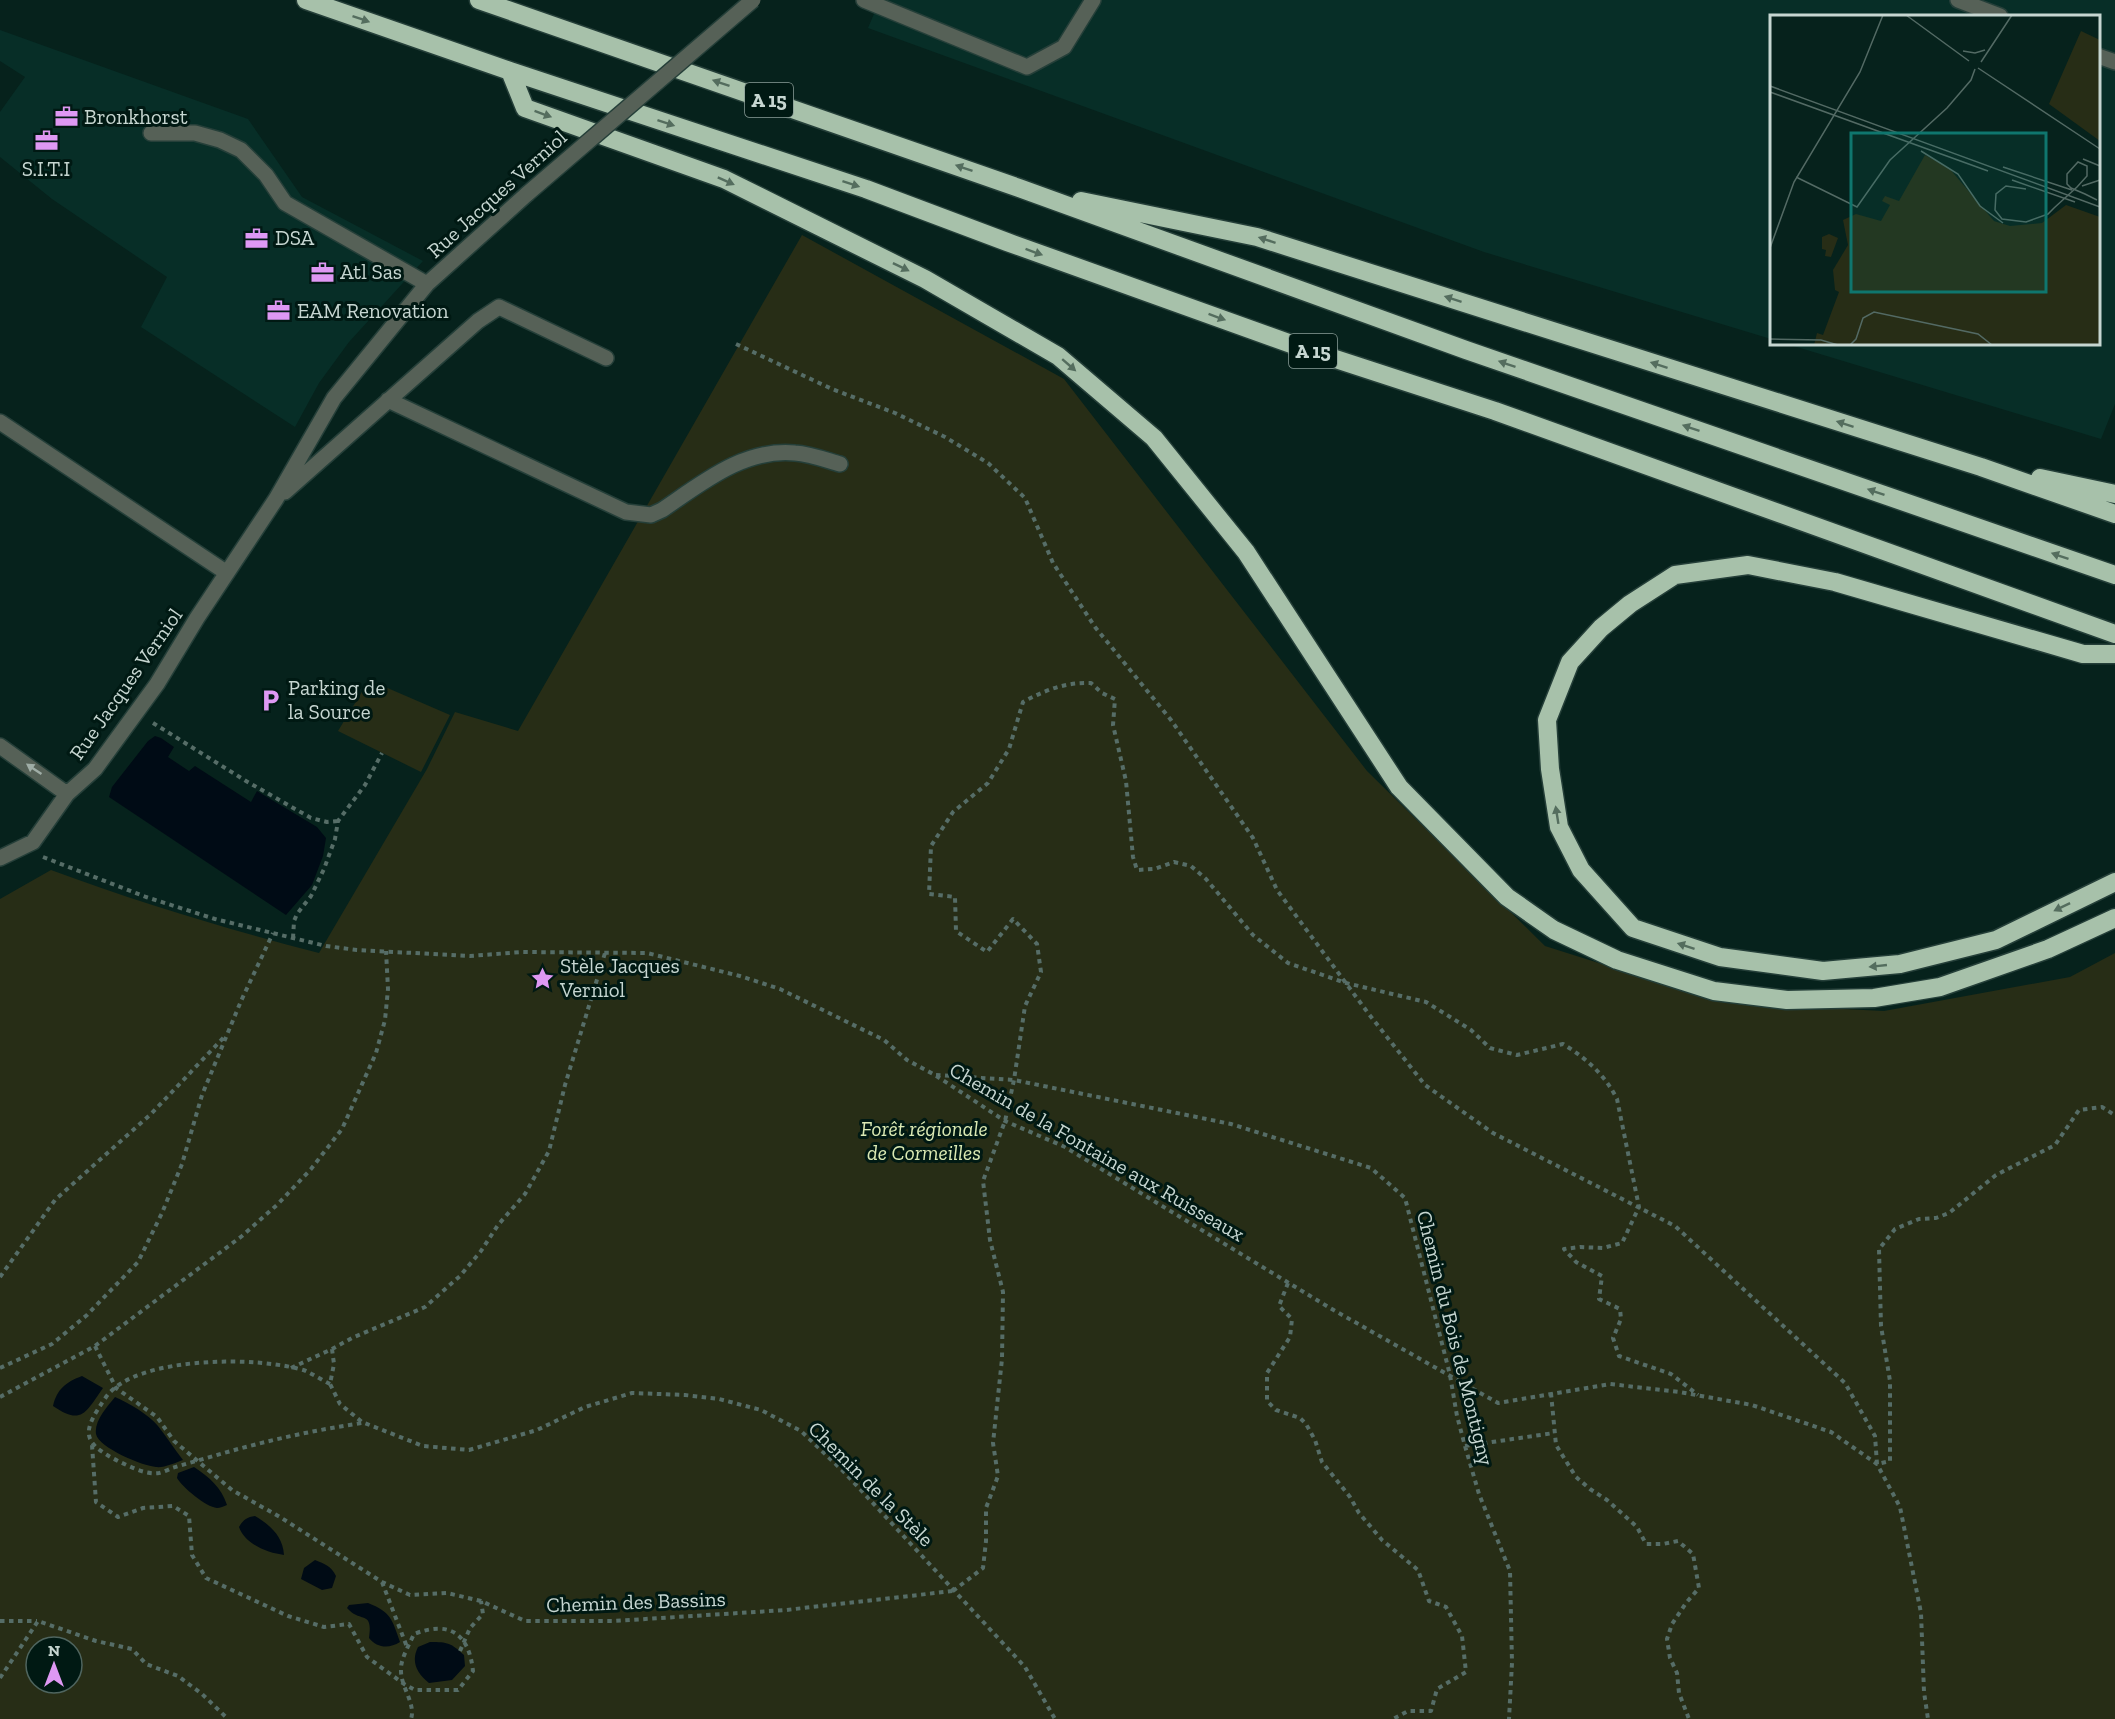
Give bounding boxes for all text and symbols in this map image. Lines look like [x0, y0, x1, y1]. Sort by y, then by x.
one-way arrow [352, 15, 370, 25]
inset map [1770, 15, 2100, 345]
one-way arrow [712, 78, 730, 88]
road number: A 15 [745, 83, 793, 117]
office icon: Bronkhorst [53, 104, 79, 130]
place label: Bronkhorst [84, 104, 188, 129]
one-way arrow [534, 110, 552, 120]
one-way arrow [657, 118, 675, 128]
street label: Rue Jacques Verniol [422, 124, 572, 263]
office icon: S.I.T.I [33, 128, 59, 154]
place label: S.I.T.I [22, 156, 70, 181]
one-way arrow [955, 163, 973, 173]
one-way arrow [717, 177, 735, 186]
one-way arrow [842, 179, 860, 189]
office icon: DSA [244, 225, 270, 251]
place label: DSA [275, 225, 315, 250]
one-way arrow [1258, 235, 1276, 244]
one-way arrow [1025, 247, 1043, 257]
office icon: Atl Sas [309, 259, 335, 285]
place label: Atl Sas [340, 259, 402, 284]
one-way arrow [892, 262, 910, 272]
one-way arrow [1444, 294, 1462, 303]
office icon: EAM Renovation [266, 298, 292, 324]
place label: EAM Renovation [297, 298, 449, 323]
one-way arrow [1208, 313, 1226, 323]
road number: A 15 [1289, 334, 1337, 368]
one-way arrow [1498, 358, 1516, 368]
one-way arrow [1061, 359, 1077, 372]
one-way arrow [1650, 360, 1668, 369]
one-way arrow [1836, 419, 1854, 428]
one-way arrow [1682, 422, 1700, 432]
one-way arrow [1866, 486, 1884, 496]
one-way arrow [2051, 550, 2069, 560]
street label: Rue Jacques Verniol [64, 603, 187, 764]
place label: Parking de la Source [288, 675, 385, 724]
parking icon: Parking de la Source [257, 687, 283, 713]
one-way arrow [26, 764, 42, 775]
one-way arrow [1552, 805, 1561, 824]
one-way arrow [2054, 903, 2071, 912]
one-way arrow [1677, 940, 1695, 950]
place label: Stèle Jacques Verniol [559, 953, 680, 1002]
one-way arrow [1868, 961, 1887, 971]
place icon: Stèle Jacques Verniol [529, 965, 555, 991]
street label: Chemin de la Fontaine aux Ruisseaux [945, 1057, 1249, 1247]
park label: Forêt régionale de Cormeilles [860, 1116, 988, 1165]
street label: Chemin du Bois de Montigny [1412, 1208, 1499, 1468]
street label: Chemin de la Stèle [803, 1416, 939, 1552]
street label: Chemin des Bassins [546, 1586, 726, 1617]
north arrow [24, 1635, 84, 1695]
text: N [48, 1641, 60, 1660]

